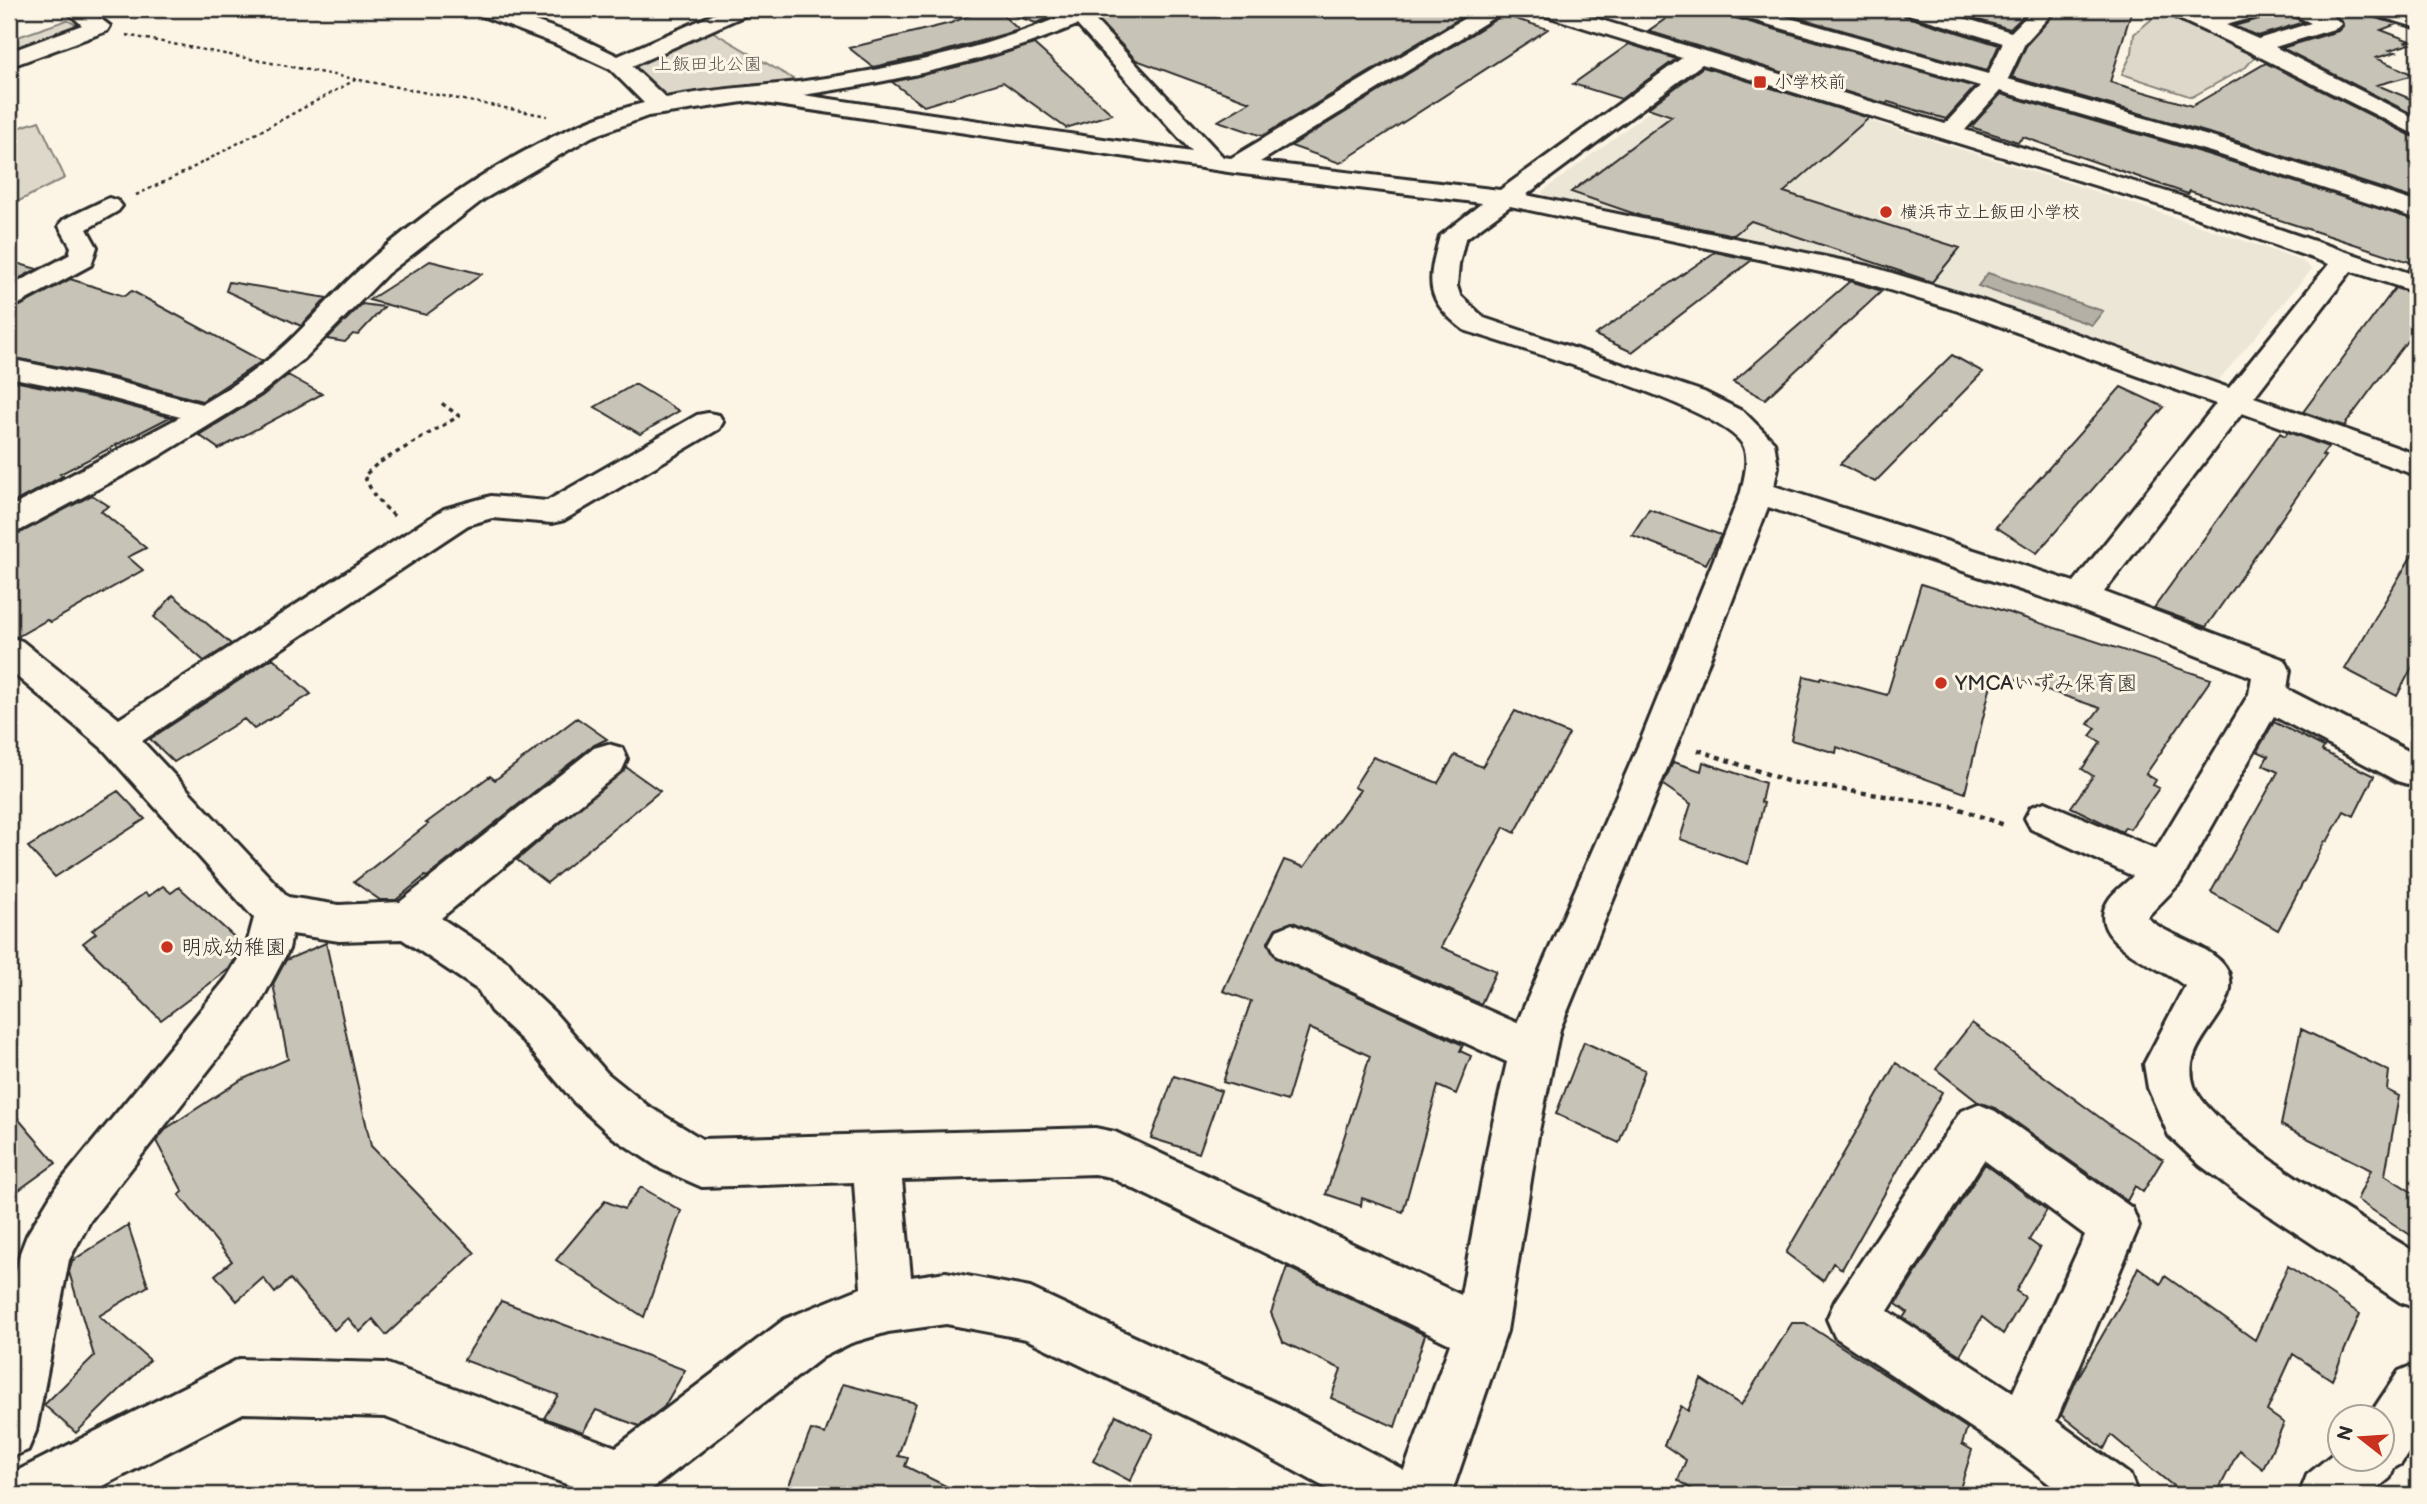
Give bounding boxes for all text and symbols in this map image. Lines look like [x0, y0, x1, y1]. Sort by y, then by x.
park label: 上飯田北公園 [654, 54, 762, 75]
place label: 小学校前 [1774, 72, 1846, 93]
marker: 小学校前 [1752, 74, 1768, 90]
place label: 横浜市立上飯田小学校 [1900, 202, 2080, 223]
marker: 横浜市立上飯田小学校 [1878, 204, 1894, 220]
place label: YMCAいずみ保育園 [1954, 671, 2137, 696]
marker: YMCAいずみ保育園 [1933, 675, 1949, 691]
place label: 明成幼稚園 [181, 935, 286, 960]
marker: 明成幼稚園 [159, 939, 175, 955]
north arrow [2326, 1402, 2396, 1472]
text: N [2333, 1423, 2359, 1444]

